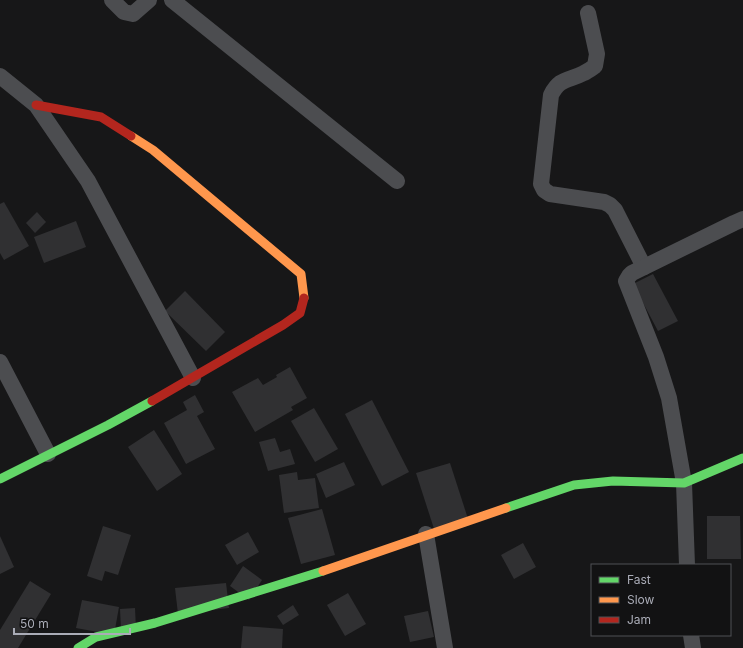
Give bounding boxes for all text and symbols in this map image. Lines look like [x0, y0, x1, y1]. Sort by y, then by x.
legend [591, 564, 731, 636]
text: Fast [627, 572, 651, 587]
text: Slow [627, 592, 655, 607]
scale bar [14, 610, 130, 636]
text: Jam [627, 612, 651, 627]
text: 50 m [20, 616, 49, 631]

